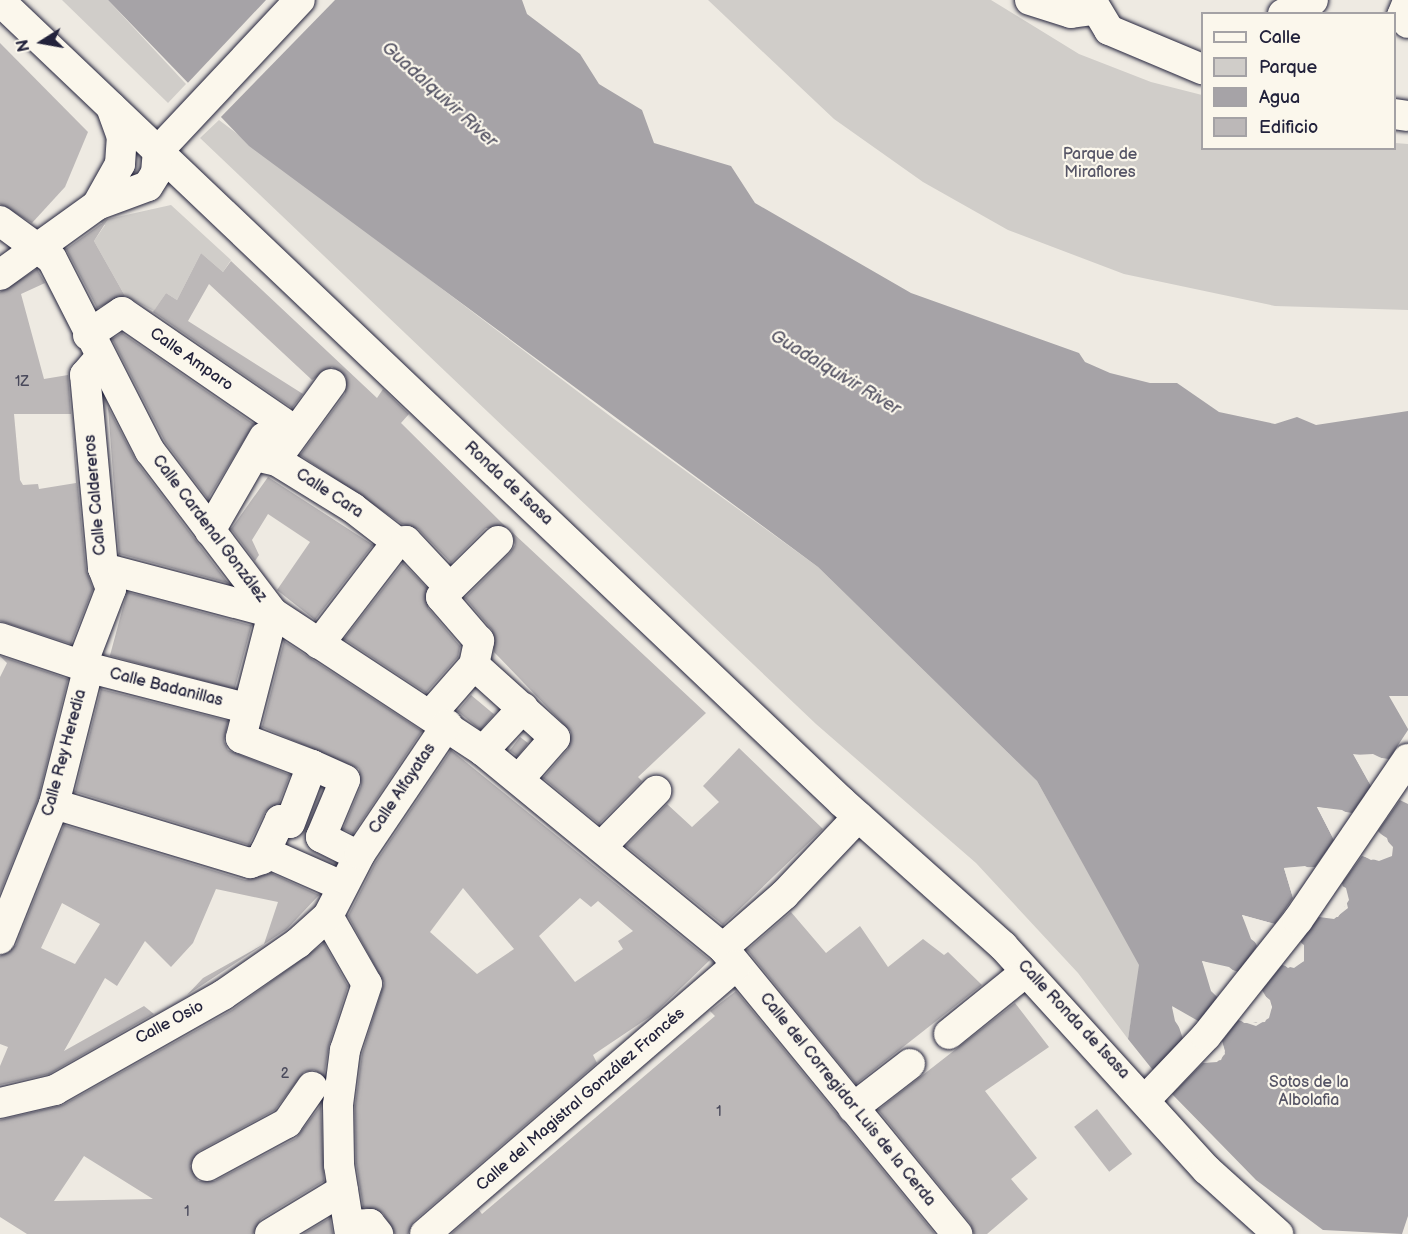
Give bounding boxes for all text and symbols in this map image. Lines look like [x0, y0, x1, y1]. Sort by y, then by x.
north arrow [12, 12, 72, 72]
legend [1201, 12, 1396, 150]
text: Calle [1259, 27, 1301, 48]
text: N [13, 38, 34, 53]
water label: Guadalquivir River [377, 38, 501, 152]
text: Parque [1259, 57, 1317, 78]
text: Agua [1259, 87, 1300, 108]
text: Edificio [1259, 117, 1318, 138]
park label: Parque de Miraflores [1063, 145, 1137, 183]
street label: Calle Amparo [146, 324, 236, 396]
water label: Guadalquivir River [766, 326, 904, 420]
house number: 1Z [15, 374, 29, 390]
street label: Calle Caldereros [81, 434, 111, 556]
street label: Ronda de Isasa [460, 438, 556, 530]
street label: Calle Cardenal González [147, 452, 271, 606]
street label: Calle Cara [292, 465, 366, 523]
street label: Calle Badanillas [107, 665, 225, 711]
street label: Calle Rey Heredia [39, 687, 91, 819]
street label: Calle Alfayatas [366, 740, 440, 838]
street label: Calle Ronda de Isasa [1013, 957, 1133, 1083]
street label: Calle del Corregidor Luis de la Cerda [755, 990, 939, 1210]
street label: Calle Osio [133, 997, 207, 1049]
street label: Calle del Magistral González Francés [473, 1004, 689, 1196]
house number: 2 [281, 1066, 289, 1082]
park label: Sotos de la Albolafia [1269, 1073, 1349, 1111]
house number: 1 [716, 1104, 722, 1120]
house number: 1 [184, 1204, 190, 1220]

